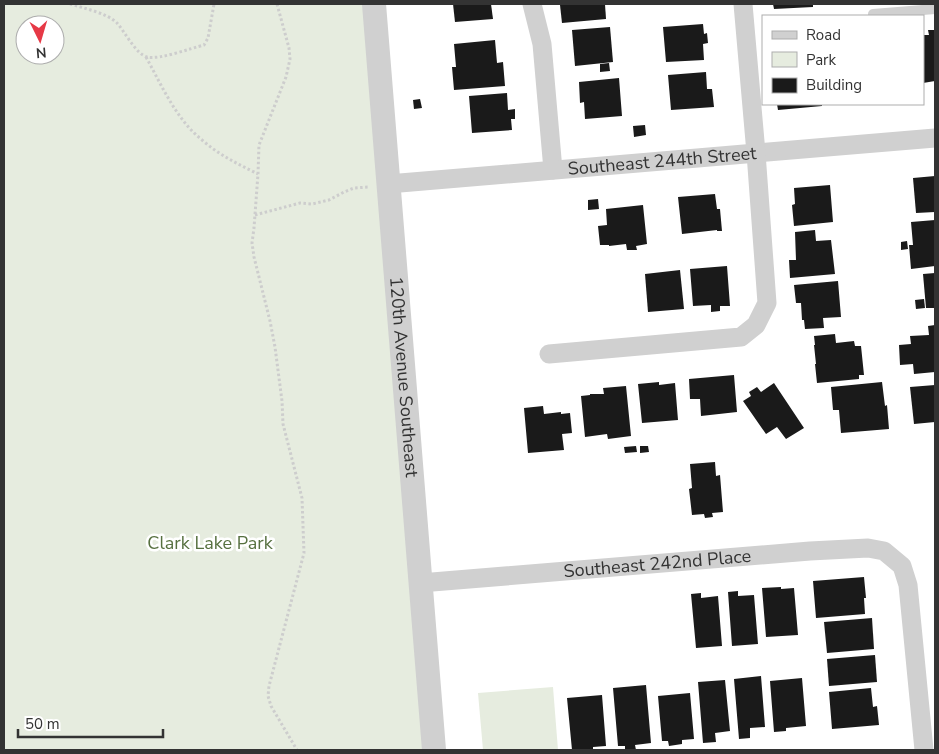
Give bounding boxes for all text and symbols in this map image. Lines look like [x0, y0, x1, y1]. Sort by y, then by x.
north arrow [15, 15, 65, 65]
legend [762, 15, 924, 105]
text: Road [806, 25, 841, 45]
text: N [35, 43, 47, 62]
text: Park [806, 50, 836, 70]
text: Building [806, 75, 862, 95]
street label: Southeast 244th Street [567, 141, 758, 181]
street label: 120th Avenue Southeast [384, 275, 424, 479]
park label: Clark Lake Park [147, 531, 274, 555]
street label: Southeast 242nd Place [562, 544, 752, 583]
scale bar [18, 706, 162, 738]
text: 50 m [25, 714, 60, 734]

